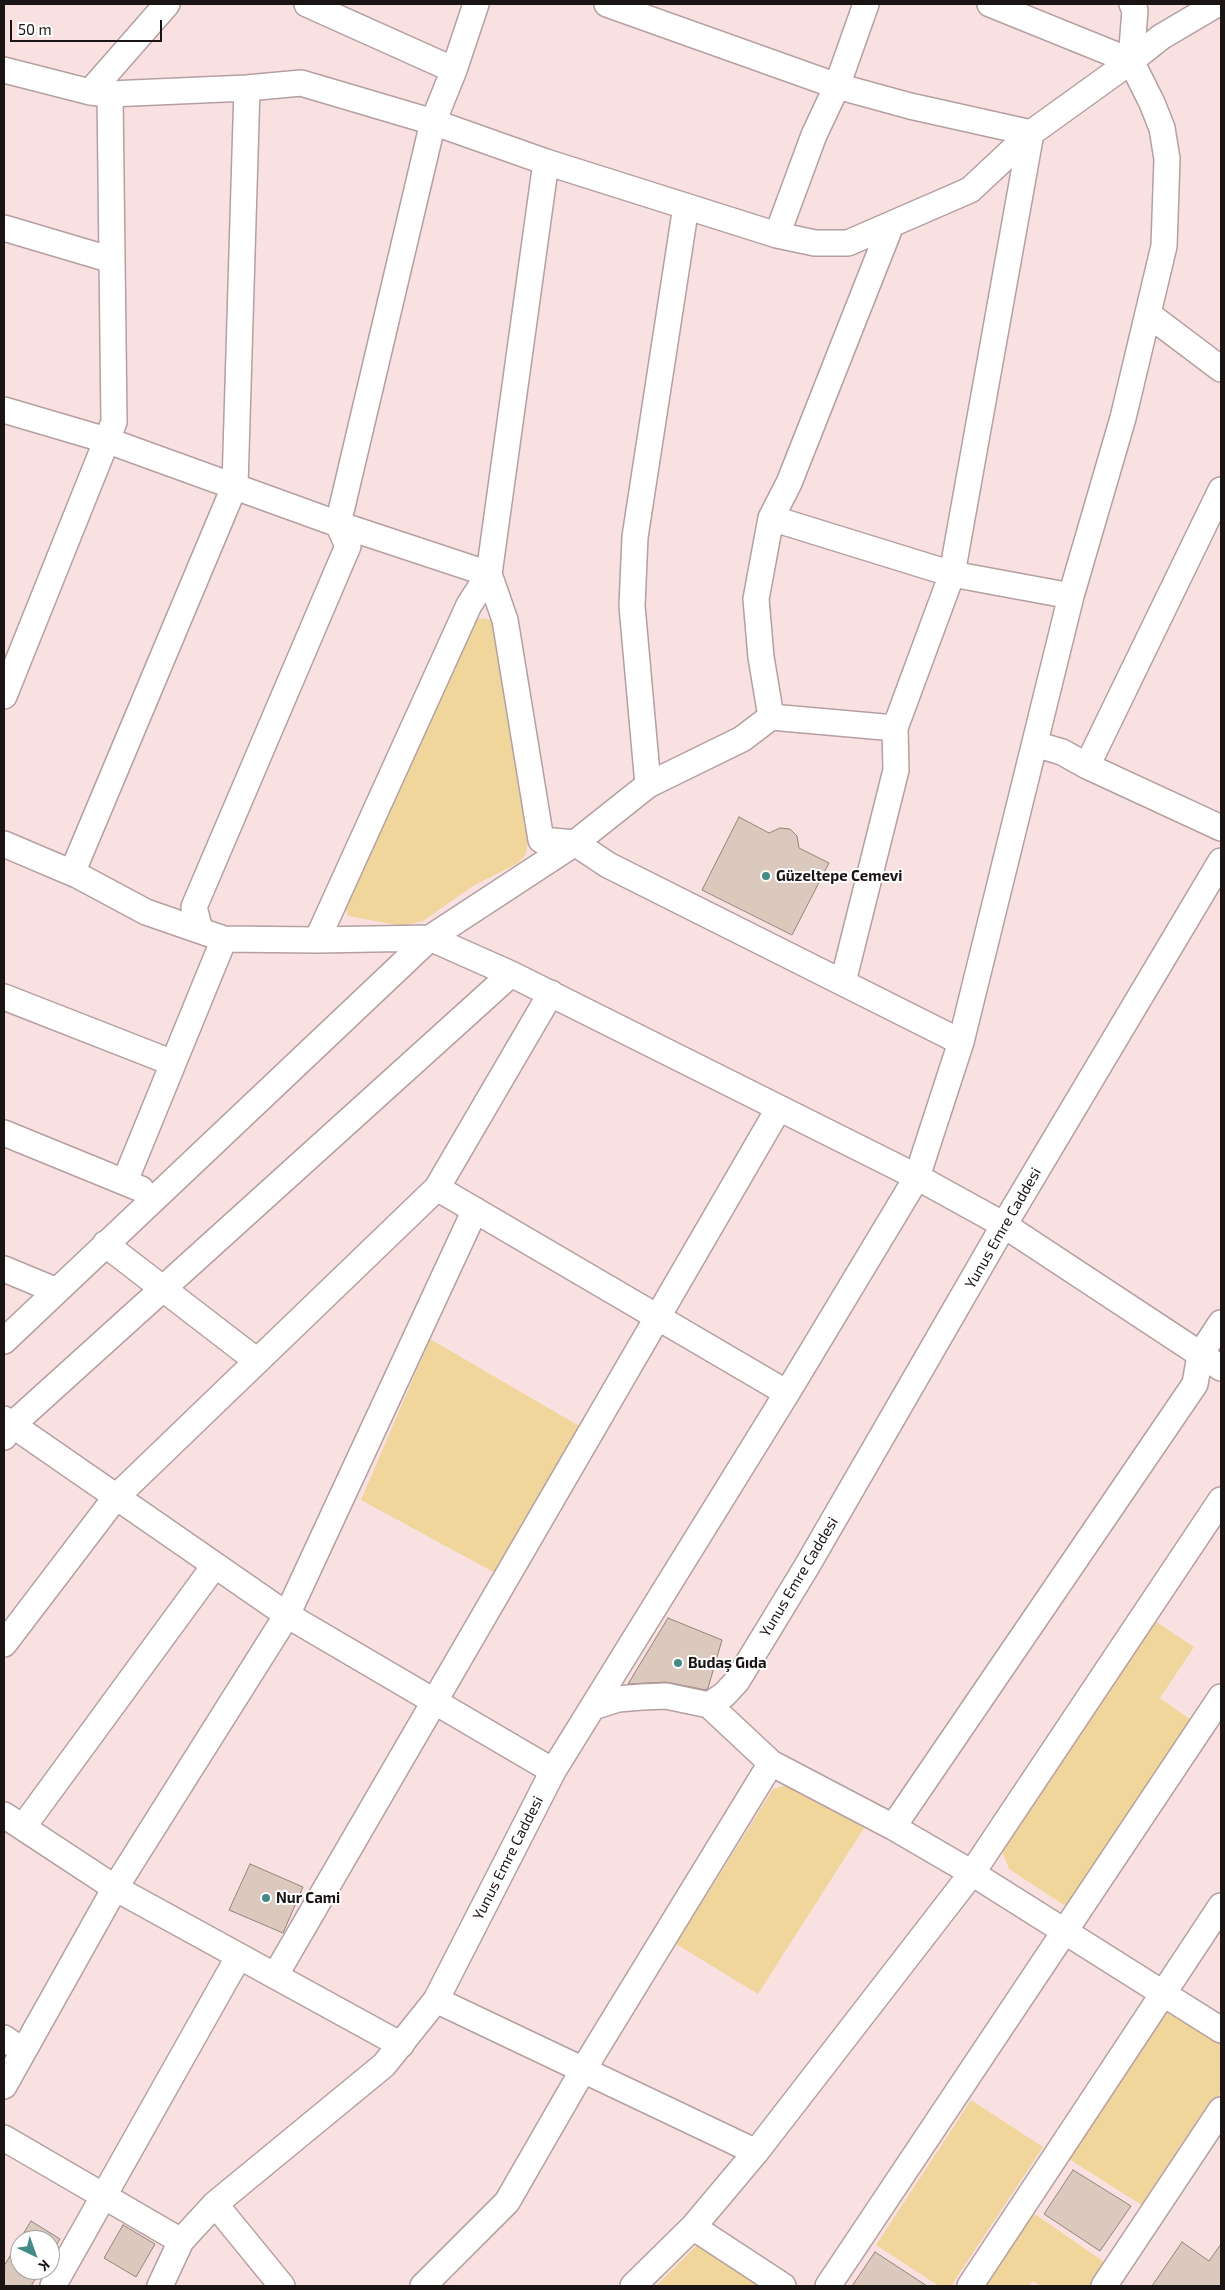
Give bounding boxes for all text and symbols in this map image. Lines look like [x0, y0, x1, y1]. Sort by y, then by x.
scale bar [12, 10, 165, 42]
text: 50 m [18, 20, 52, 38]
place label: Güzeltepe Cemevi [776, 867, 902, 885]
marker: Güzeltepe Cemevi [760, 870, 772, 882]
street label: Yunus Emre Caddesi [961, 1164, 1045, 1292]
street label: Yunus Emre Caddesi [756, 1514, 842, 1640]
place label: Budaş Gıda [688, 1654, 767, 1672]
marker: Budaş Gıda [672, 1657, 684, 1669]
street label: Yunus Emre Caddesi [469, 1793, 547, 1923]
place label: Nur Cami [276, 1889, 340, 1907]
marker: Nur Cami [260, 1892, 272, 1904]
north arrow [10, 2230, 60, 2280]
text: K [36, 2256, 54, 2275]

